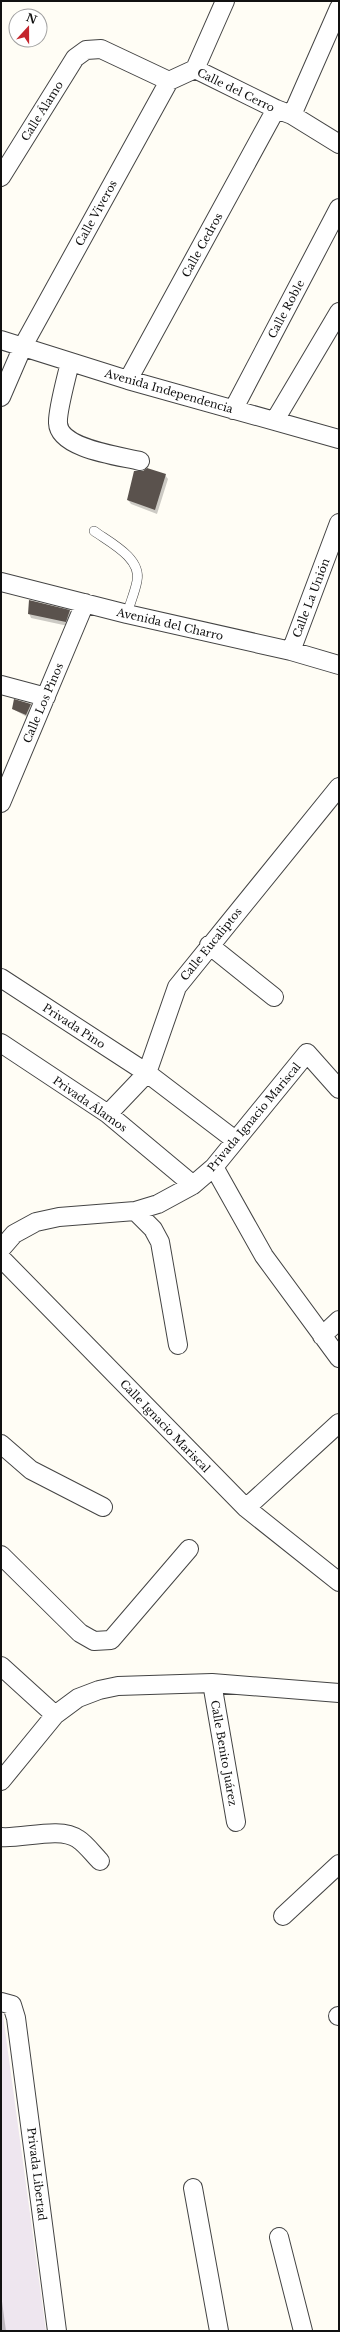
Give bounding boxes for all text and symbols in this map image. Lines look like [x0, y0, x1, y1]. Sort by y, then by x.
north arrow [8, 8, 48, 48]
text: N [24, 10, 40, 27]
street label: Calle del Cerro [195, 65, 277, 115]
street label: Calle Álamo [18, 78, 66, 144]
street label: Calle Viveros [72, 178, 120, 248]
street label: Calle Cedros [179, 210, 225, 280]
street label: Calle Roble [265, 277, 307, 341]
street label: Avenida Independencia [102, 366, 236, 416]
street label: Calle La Unión [289, 556, 333, 640]
street label: Avenida del Charro [114, 605, 225, 643]
street label: Calle Los Pinos [20, 661, 66, 745]
street label: Calle Eucaliptos [177, 905, 245, 983]
street label: Privada Pino [40, 1001, 108, 1051]
street label: Privada Ignacio Mariscal [204, 1059, 304, 1174]
street label: Privada Álamos [50, 1073, 130, 1135]
street label: Calle Ignacio Mariscal [117, 1377, 213, 1476]
street label: Calle Benito Juárez [208, 1699, 240, 1807]
street label: Privada Libertad [24, 2127, 50, 2222]

